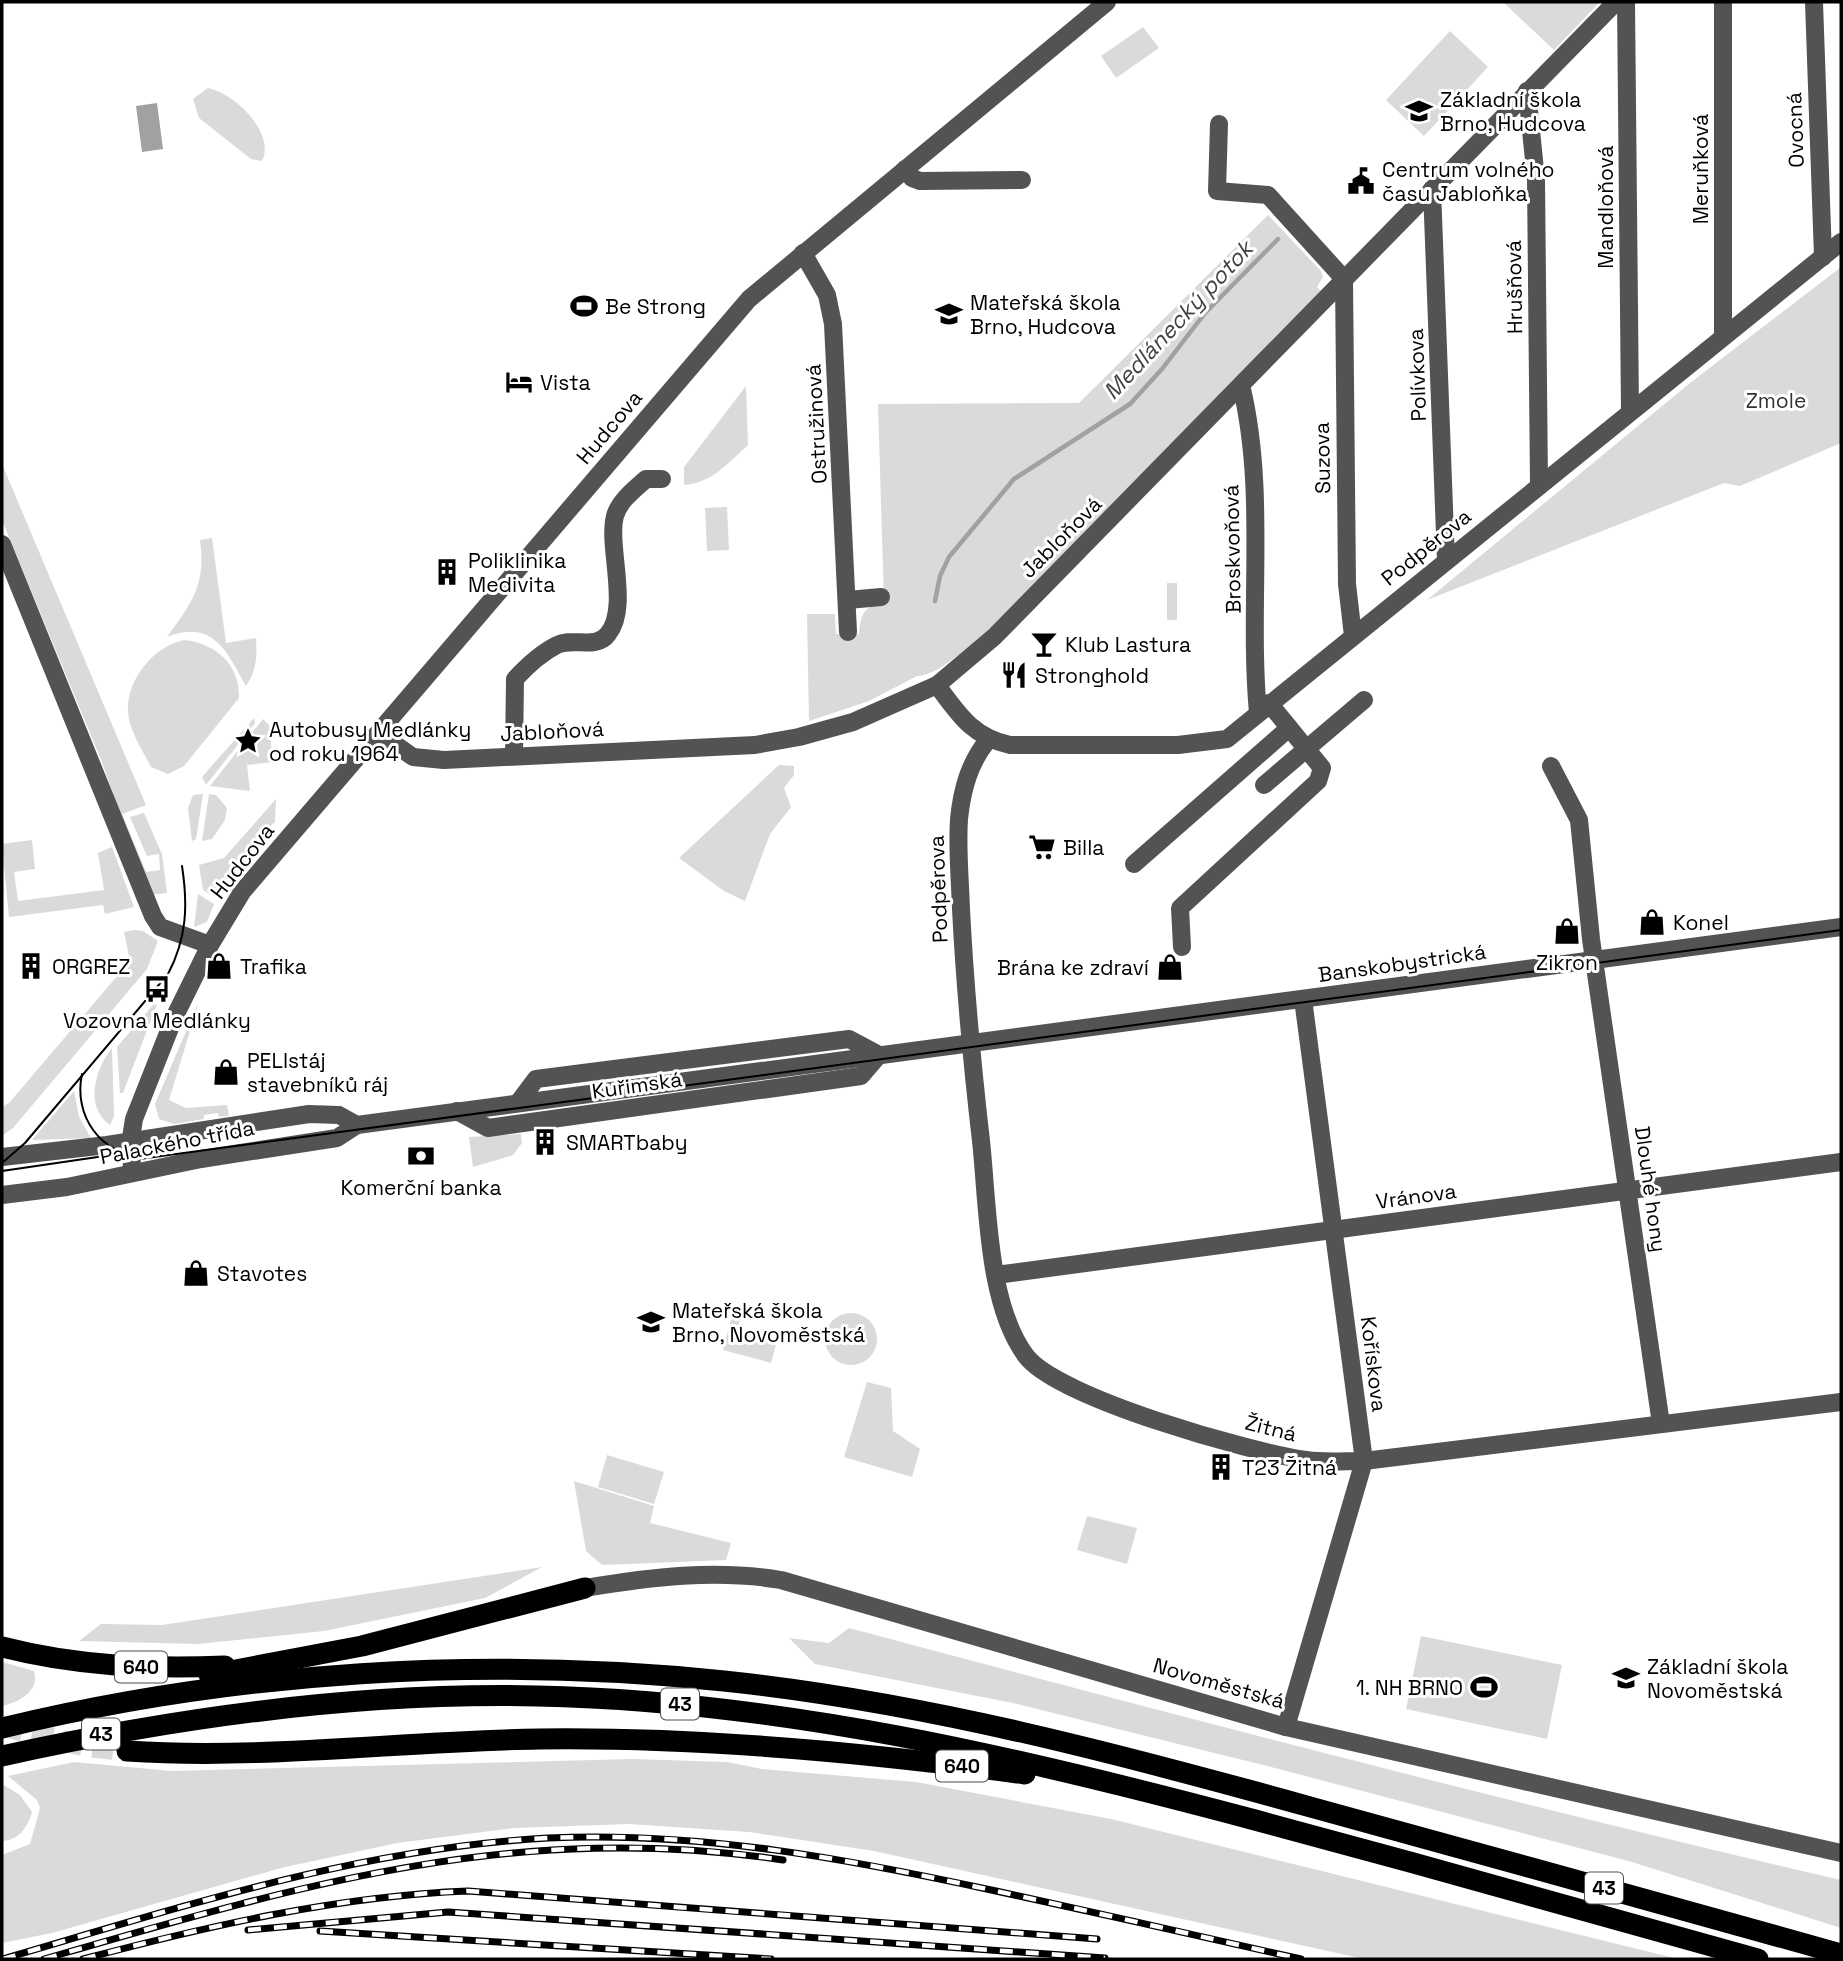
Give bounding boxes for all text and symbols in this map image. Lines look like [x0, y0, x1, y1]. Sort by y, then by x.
place label: Základní škola Brno, Hudcova [1440, 86, 1586, 137]
street label: Ovocná [1780, 92, 1810, 168]
school or university icon: Základní škola Brno, Hudcova [1404, 96, 1434, 126]
street label: Meruňková [1687, 114, 1714, 224]
street label: Mandloňová [1592, 145, 1619, 269]
place label: Centrum volného času Jabloňka [1382, 156, 1555, 207]
public building icon: Centrum volného času Jabloňka [1346, 166, 1376, 196]
water label: Medlánecký potok [1097, 232, 1261, 406]
street label: Hrušňová [1500, 240, 1528, 334]
place label: Mateřská škola Brno, Hudcova [970, 289, 1121, 340]
sports icon: Be Strong [569, 291, 599, 321]
place label: Be Strong [605, 293, 706, 320]
school or university icon: Mateřská škola Brno, Hudcova [934, 299, 964, 329]
street label: Polívkova [1402, 328, 1432, 422]
street label: Ostružinová [799, 363, 833, 485]
hotel icon: Vista [504, 367, 534, 397]
place label: Vista [540, 369, 591, 396]
street label: Hudcova [570, 384, 648, 470]
park label: Zmole [1746, 387, 1806, 414]
street label: Suzova [1308, 422, 1336, 494]
street label: Broskvoňová [1217, 484, 1247, 614]
street label: Jabloňová [1015, 491, 1107, 583]
street label: Podpěrova [1376, 503, 1476, 591]
place label: Poliklinika Medivita [468, 547, 566, 598]
building icon: Poliklinika Medivita [432, 557, 462, 587]
bar icon: Klub Lastura [1029, 629, 1059, 659]
place label: Klub Lastura [1065, 631, 1191, 658]
restaurant icon: Stronghold [999, 660, 1029, 690]
place label: Stronghold [1035, 662, 1149, 689]
street label: Jabloňová [499, 715, 605, 747]
place label: Autobusy Medlánky od roku 1964 [269, 716, 471, 767]
place icon: Autobusy Medlánky od roku 1964 [233, 726, 263, 756]
street label: Hudcova [204, 818, 280, 904]
supermarket icon: Billa [1027, 832, 1057, 862]
place label: Billa [1063, 834, 1104, 861]
street label: Podpěrova [923, 835, 953, 943]
shop icon: Konel [1637, 907, 1667, 937]
place label: Konel [1673, 909, 1729, 936]
shop icon: Zikron [1552, 916, 1582, 946]
street label: Banskobystrická [1316, 938, 1488, 988]
place label: Zikron [1536, 949, 1598, 976]
building icon: ORGREZ [16, 951, 46, 981]
shop icon: Trafika [204, 951, 234, 981]
shop icon: Brána ke zdraví [1155, 952, 1185, 982]
place label: ORGREZ [52, 953, 130, 980]
place label: Trafika [240, 953, 307, 980]
place label: Brána ke zdraví [997, 954, 1150, 981]
bus stop icon: Vozovna Medlánky [142, 974, 172, 1004]
place label: Vozovna Medlánky [63, 1007, 251, 1034]
place label: PELIstáj stavebníků ráj [247, 1047, 388, 1098]
shop icon: PELIstáj stavebníků ráj [211, 1057, 241, 1087]
street label: Kuřimská [590, 1065, 684, 1105]
street label: Palackého třída [98, 1114, 256, 1170]
street label: Dlouhé hony [1629, 1124, 1673, 1254]
building icon: SMARTbaby [530, 1127, 560, 1157]
place label: SMARTbaby [566, 1129, 688, 1156]
bank icon: Komerční banka [406, 1141, 436, 1171]
place label: Komerční banka [341, 1174, 501, 1201]
street label: Vránova [1374, 1177, 1458, 1215]
shop icon: Stavotes [181, 1258, 211, 1288]
place label: Stavotes [217, 1260, 307, 1287]
place label: Mateřská škola Brno, Novoměstská [672, 1297, 865, 1348]
school or university icon: Mateřská škola Brno, Novoměstská [636, 1307, 666, 1337]
street label: Kořískova [1355, 1315, 1393, 1413]
street label: Žitná [1243, 1409, 1299, 1447]
building icon: T23 Žitná [1206, 1452, 1236, 1482]
place label: T23 Žitná [1242, 1454, 1337, 1481]
street label: Novoměstská [1150, 1651, 1288, 1715]
road number: 640 [115, 1652, 167, 1682]
place label: Základní škola Novoměstská [1647, 1653, 1788, 1704]
school or university icon: Základní škola Novoměstská [1611, 1663, 1641, 1693]
sports icon: 1. NH BRNO [1469, 1672, 1499, 1702]
place label: 1. NH BRNO [1356, 1674, 1463, 1701]
road number: 43 [661, 1688, 699, 1720]
road number: 43 [82, 1718, 120, 1750]
road number: 640 [936, 1750, 988, 1782]
road number: 43 [1585, 1872, 1623, 1904]

